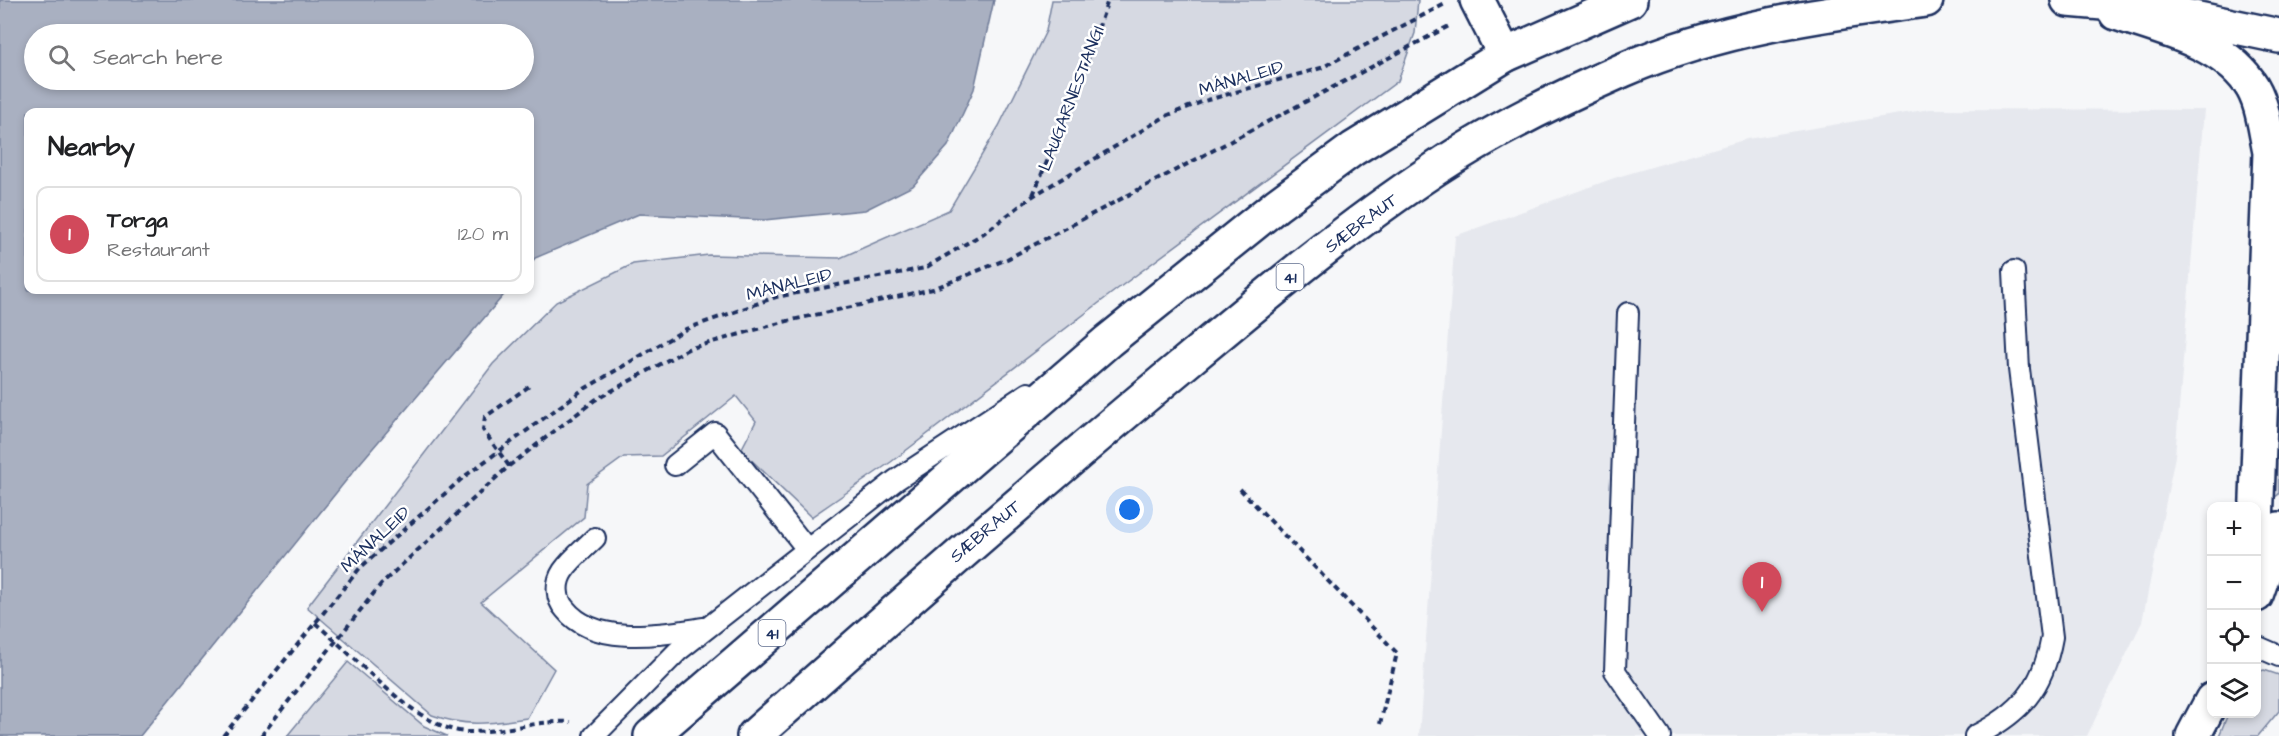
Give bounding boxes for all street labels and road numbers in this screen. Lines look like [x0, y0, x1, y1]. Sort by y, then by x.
street label: LAUGARNESTANGI [1032, 22, 1111, 174]
street label: MÁNALEIÐ [1196, 54, 1287, 103]
street label: SÆBRAUT [1319, 187, 1404, 259]
street label: MÁNALEIÐ [744, 262, 835, 307]
road number: 41 [1276, 264, 1304, 290]
street label: SÆBRAUT [944, 494, 1027, 569]
street label: MÁNALEIÐ [335, 500, 416, 578]
road number: 41 [758, 620, 786, 646]

